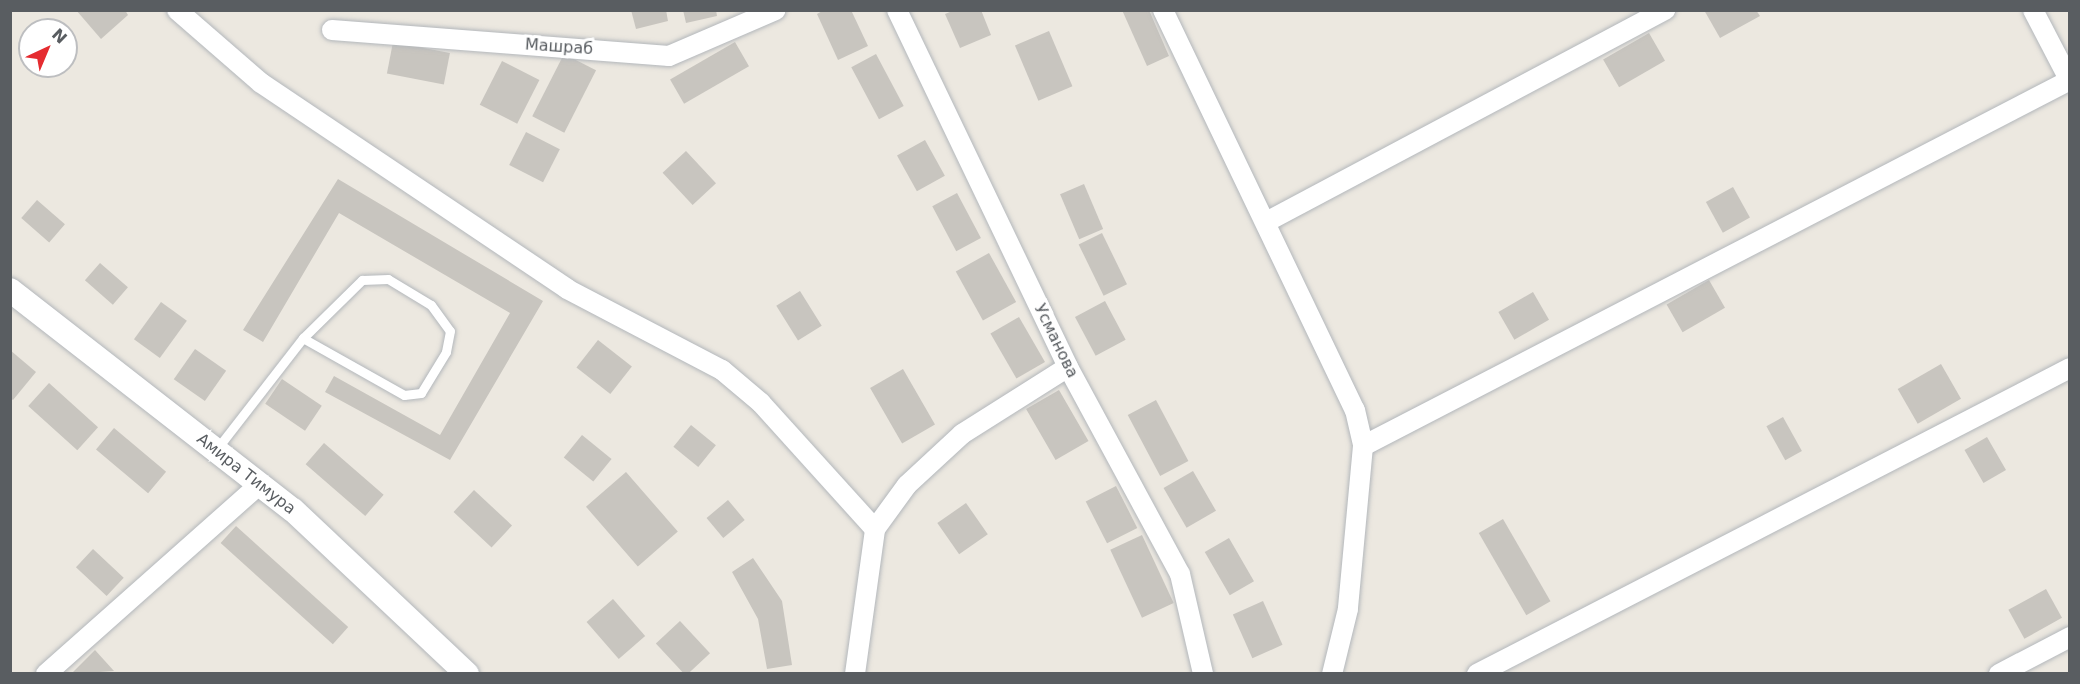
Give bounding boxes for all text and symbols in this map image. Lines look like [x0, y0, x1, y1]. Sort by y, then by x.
north arrow [18, 18, 78, 78]
text: N [48, 25, 71, 48]
street label: Машраб [524, 35, 594, 59]
street label: Усманова [1030, 301, 1082, 381]
street label: Амира Тимура [193, 429, 299, 519]

